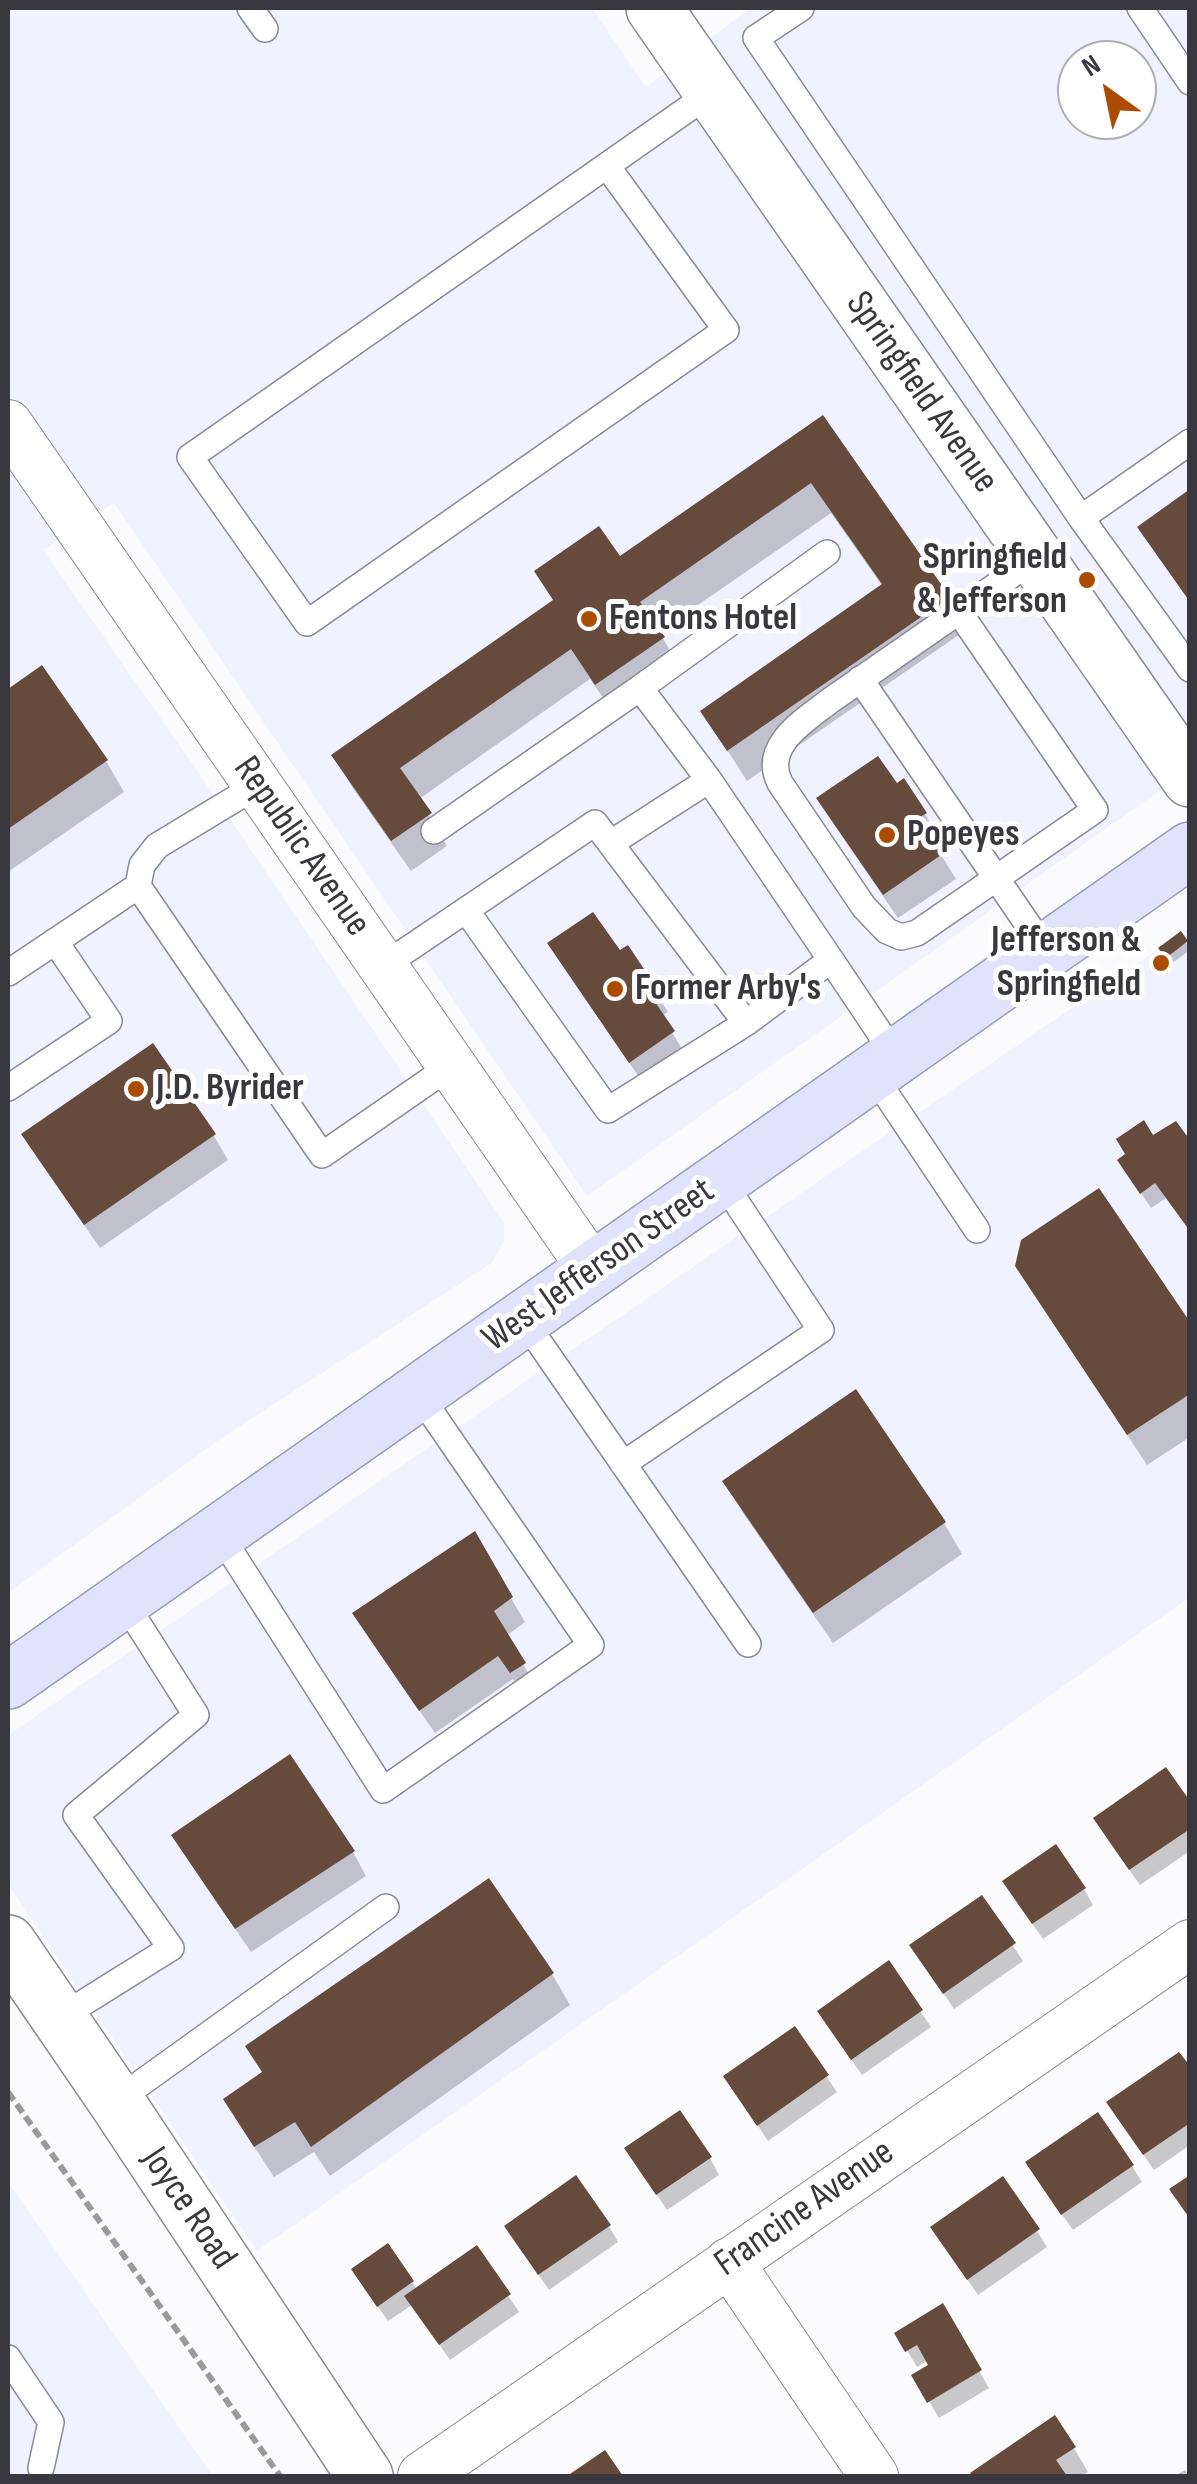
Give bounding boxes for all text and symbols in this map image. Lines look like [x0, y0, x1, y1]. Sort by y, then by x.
north arrow [1057, 40, 1157, 140]
text: N [1076, 48, 1107, 84]
street label: Springfield Avenue [835, 284, 1007, 502]
place label: Springfield & Jefferson [917, 535, 1067, 624]
marker: Springfield & Jefferson [1076, 569, 1098, 591]
place label: Fentons Hotel [609, 596, 797, 642]
marker: Fentons Hotel [578, 608, 600, 630]
street label: Republic Avenue [222, 748, 380, 946]
place label: Popeyes [907, 812, 1019, 858]
marker: Popeyes [876, 824, 898, 846]
place label: Jefferson & Springfield [991, 918, 1141, 1008]
marker: Jefferson & Springfield [1150, 952, 1172, 974]
place label: Former Arby's [635, 966, 821, 1012]
marker: Former Arby's [604, 978, 626, 1000]
place label: J.D. Byrider [156, 1066, 304, 1112]
marker: J.D. Byrider [125, 1078, 147, 1100]
street label: West Jefferson Street [474, 1169, 724, 1363]
street label: Francine Avenue [707, 2131, 903, 2287]
street label: Joyce Road [131, 2139, 245, 2279]

